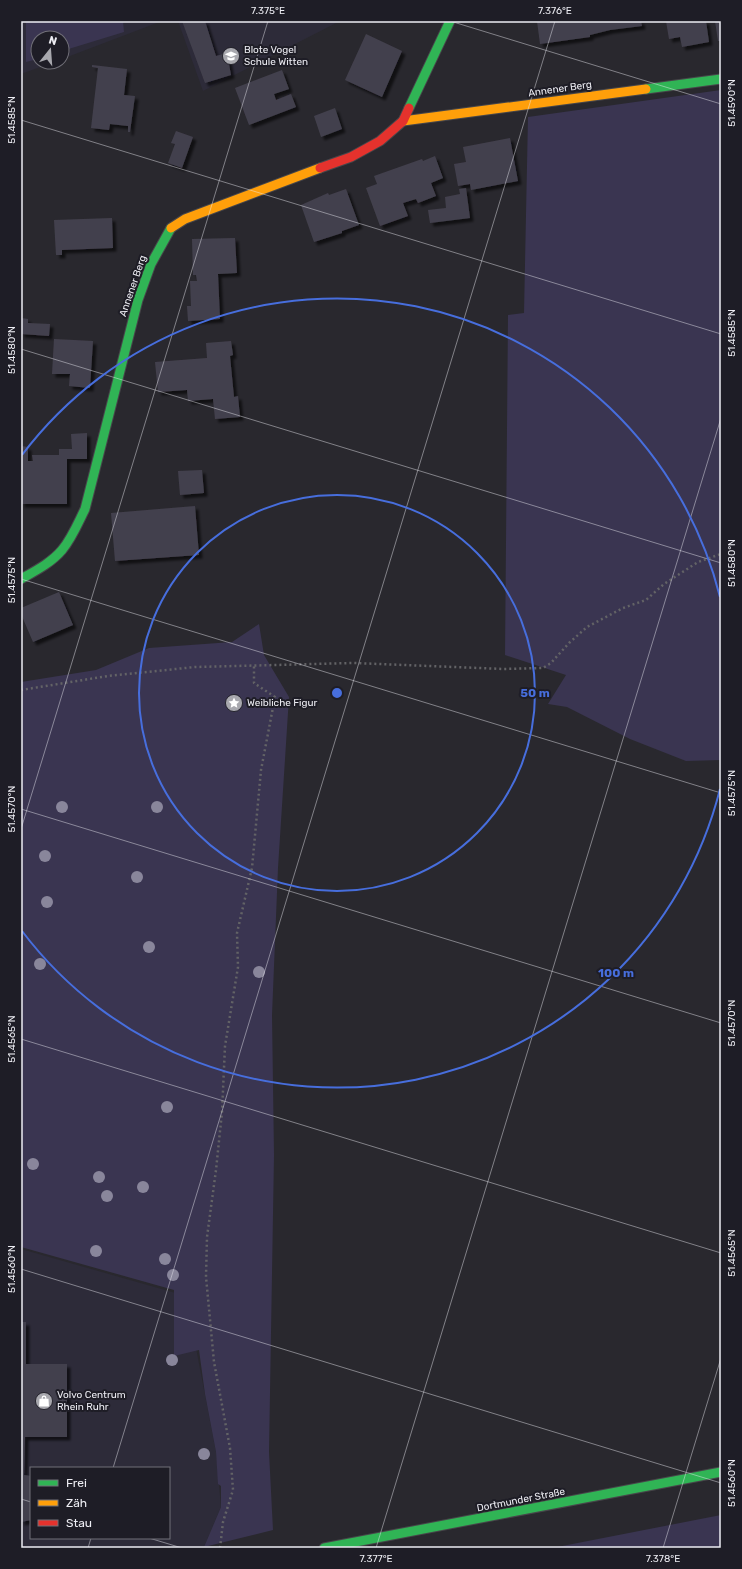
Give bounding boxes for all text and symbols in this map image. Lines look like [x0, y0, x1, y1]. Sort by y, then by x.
text: 7.375°E [251, 5, 285, 17]
text: 7.376°E [538, 5, 572, 17]
north arrow [30, 30, 70, 70]
text: N [47, 34, 59, 48]
place label: Blote Vogel Schule Witten [244, 44, 308, 68]
school or university icon: Blote Vogel Schule Witten [221, 46, 241, 66]
street label: Annener Berg [527, 79, 593, 99]
text: 51.4590°N [726, 79, 738, 127]
text: 51.4585°N [6, 96, 18, 144]
street label: Annener Berg [117, 254, 149, 318]
text: 51.4585°N [726, 309, 738, 357]
text: 51.4580°N [6, 326, 18, 374]
text: 51.4580°N [726, 539, 738, 587]
text: 51.4575°N [6, 557, 18, 603]
centre of rings [330, 686, 344, 700]
text: 50 m [520, 686, 550, 700]
place icon: Weibliche Figur [224, 693, 244, 713]
place label: Weibliche Figur [247, 697, 318, 709]
text: 51.4575°N [726, 770, 738, 816]
text: 51.4570°N [6, 786, 18, 832]
text: 100 m [598, 966, 634, 980]
text: 51.4570°N [726, 1000, 738, 1046]
text: 51.4565°N [6, 1015, 18, 1063]
text: 51.4565°N [726, 1229, 738, 1277]
text: 51.4560°N [6, 1245, 18, 1293]
place label: Volvo Centrum Rhein Ruhr [57, 1389, 126, 1413]
shop icon: Volvo Centrum Rhein Ruhr [34, 1391, 54, 1411]
text: 51.4560°N [726, 1459, 738, 1507]
legend [30, 1467, 170, 1539]
text: Frei [66, 1476, 87, 1490]
street label: Dortmunder Straße [476, 1485, 567, 1514]
text: Zäh [66, 1496, 87, 1510]
text: Stau [66, 1516, 92, 1530]
text: 7.377°E [359, 1553, 393, 1565]
text: 7.378°E [646, 1553, 680, 1565]

